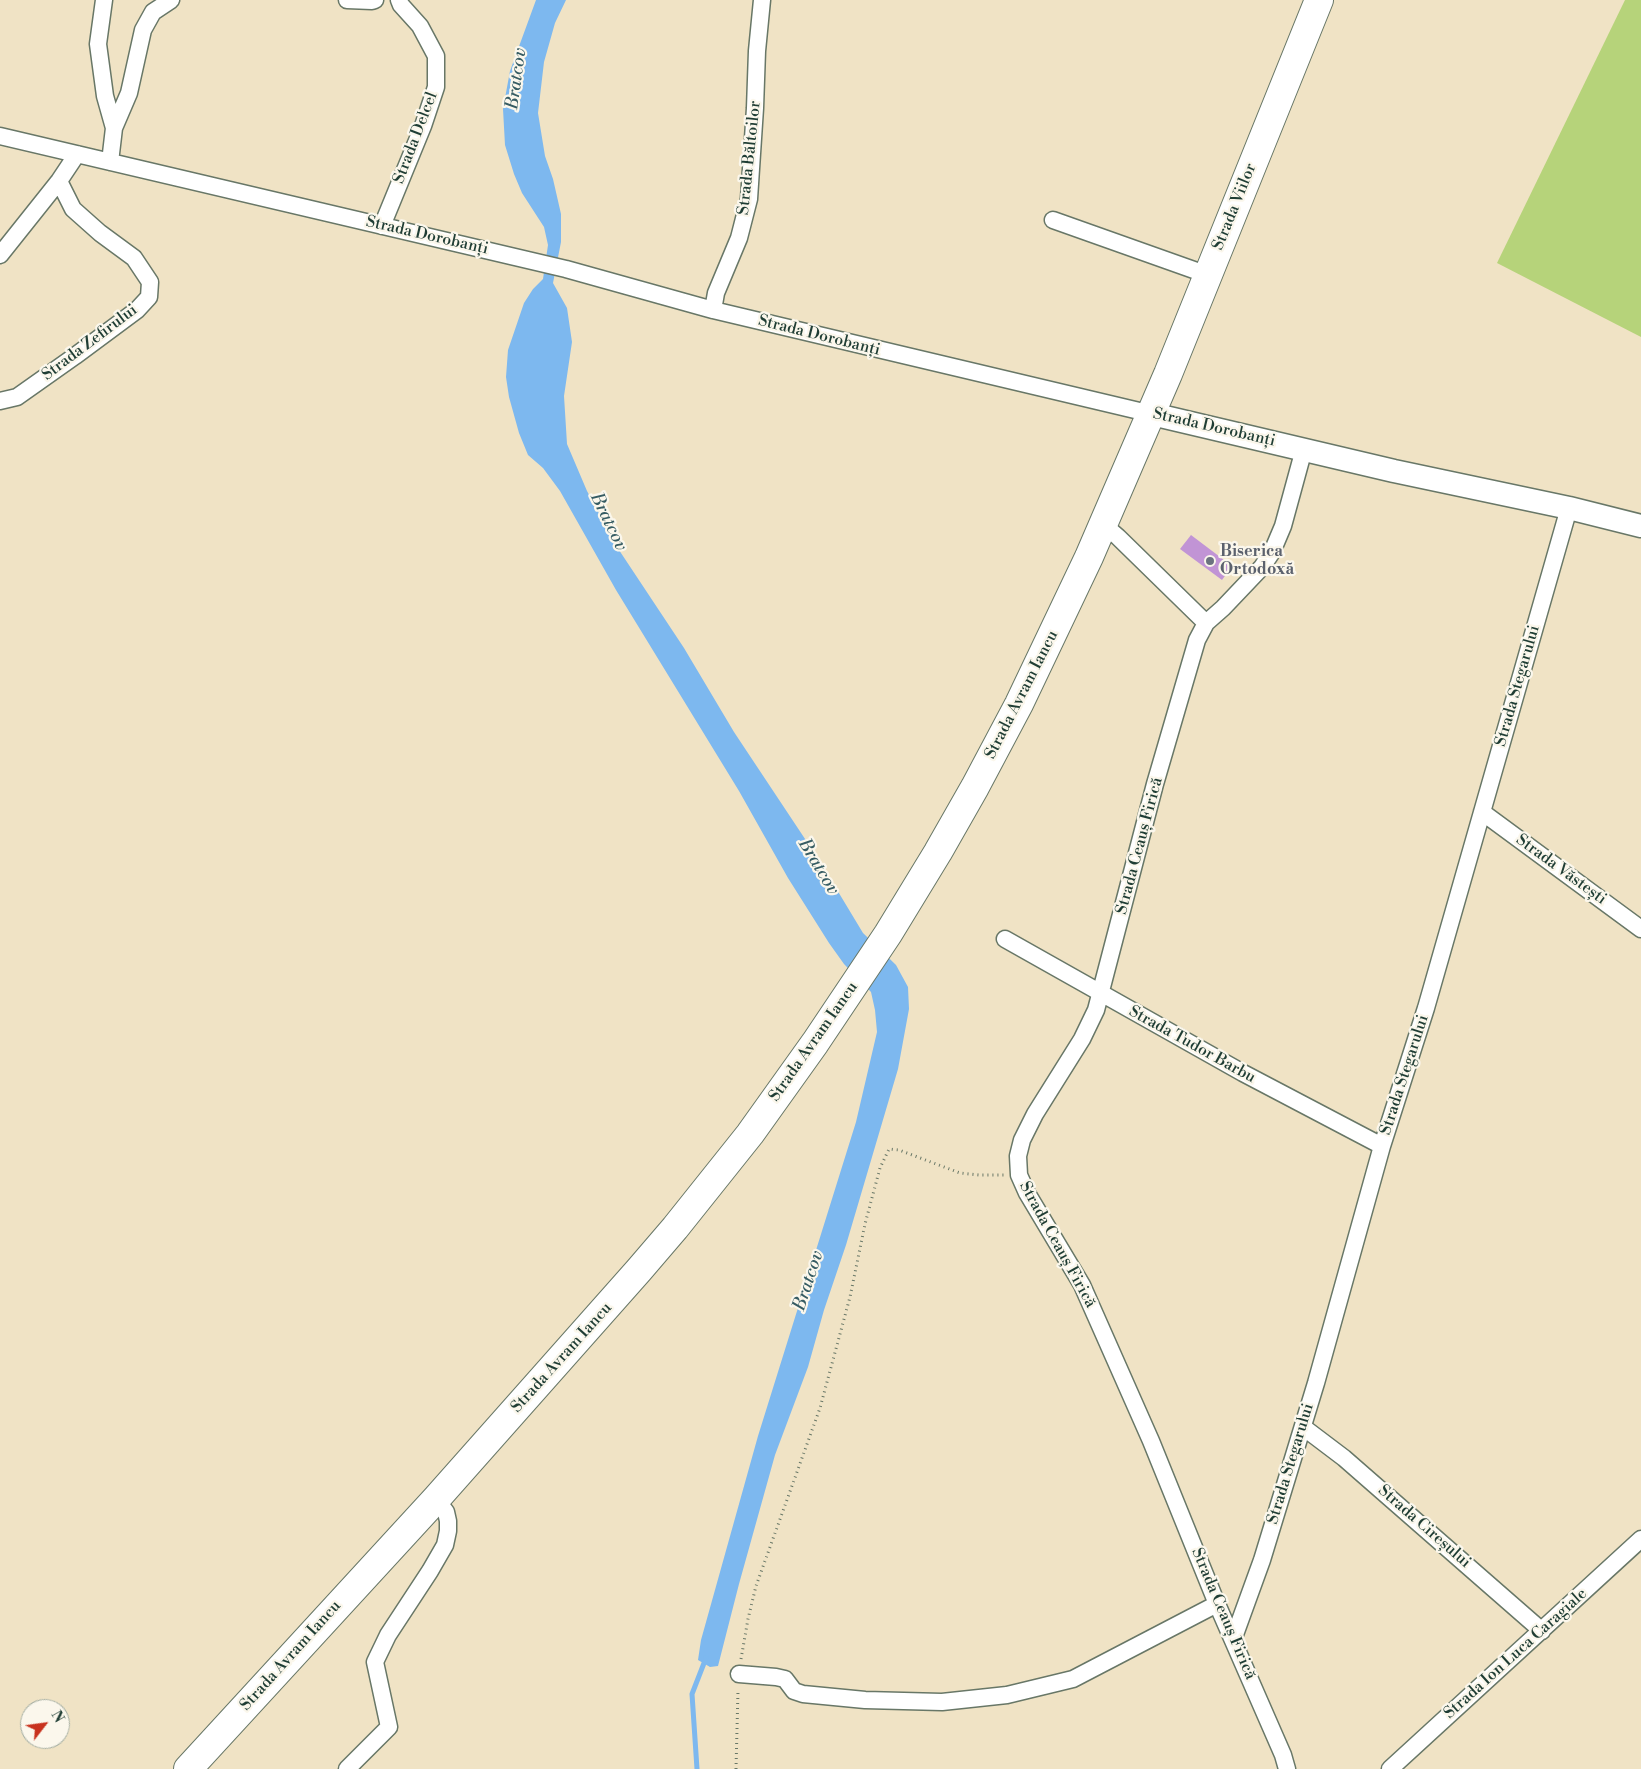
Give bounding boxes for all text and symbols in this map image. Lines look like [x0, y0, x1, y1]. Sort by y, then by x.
water label: Bratcov [502, 47, 532, 111]
street label: Strada Delcel [390, 90, 442, 186]
street label: Strada Băltoilor [734, 100, 766, 216]
street label: Strada Viilor [1209, 161, 1261, 253]
street label: Strada Dorobanți [364, 213, 490, 259]
street label: Strada Zefirului [39, 301, 141, 385]
street label: Strada Dorobanți [756, 312, 882, 360]
street label: Strada Dorobanți [1151, 405, 1277, 451]
water label: Bratcov [585, 489, 631, 555]
place label: Biserica Ortodoxă [1220, 542, 1294, 580]
marker: Biserica Ortodoxă [1204, 555, 1216, 567]
street label: Strada Stegarului [1492, 623, 1544, 749]
street label: Strada Avram Iancu [981, 628, 1063, 762]
street label: Strada Ceauș Firică [1112, 775, 1168, 917]
street label: Strada Văstești [1512, 831, 1610, 909]
water label: Bratcov [793, 835, 843, 899]
street label: Strada Avram Iancu [766, 978, 862, 1106]
street label: Strada Tudor Barbu [1125, 1002, 1259, 1088]
street label: Strada Stegarului [1377, 1013, 1433, 1137]
street label: Strada Ceauș Firică [1014, 1179, 1100, 1311]
water label: Bratcov [789, 1248, 829, 1314]
street label: Strada Avram Iancu [507, 1299, 617, 1417]
street label: Strada Stegarului [1264, 1401, 1318, 1527]
street label: Strada Cireșului [1374, 1481, 1474, 1573]
street label: Strada Ceauș Firică [1187, 1545, 1259, 1683]
street label: Strada Ion Luca Caragiale [1441, 1585, 1591, 1723]
street label: Strada Avram Iancu [236, 1597, 346, 1715]
north arrow [20, 1699, 70, 1749]
text: N [47, 1708, 68, 1726]

